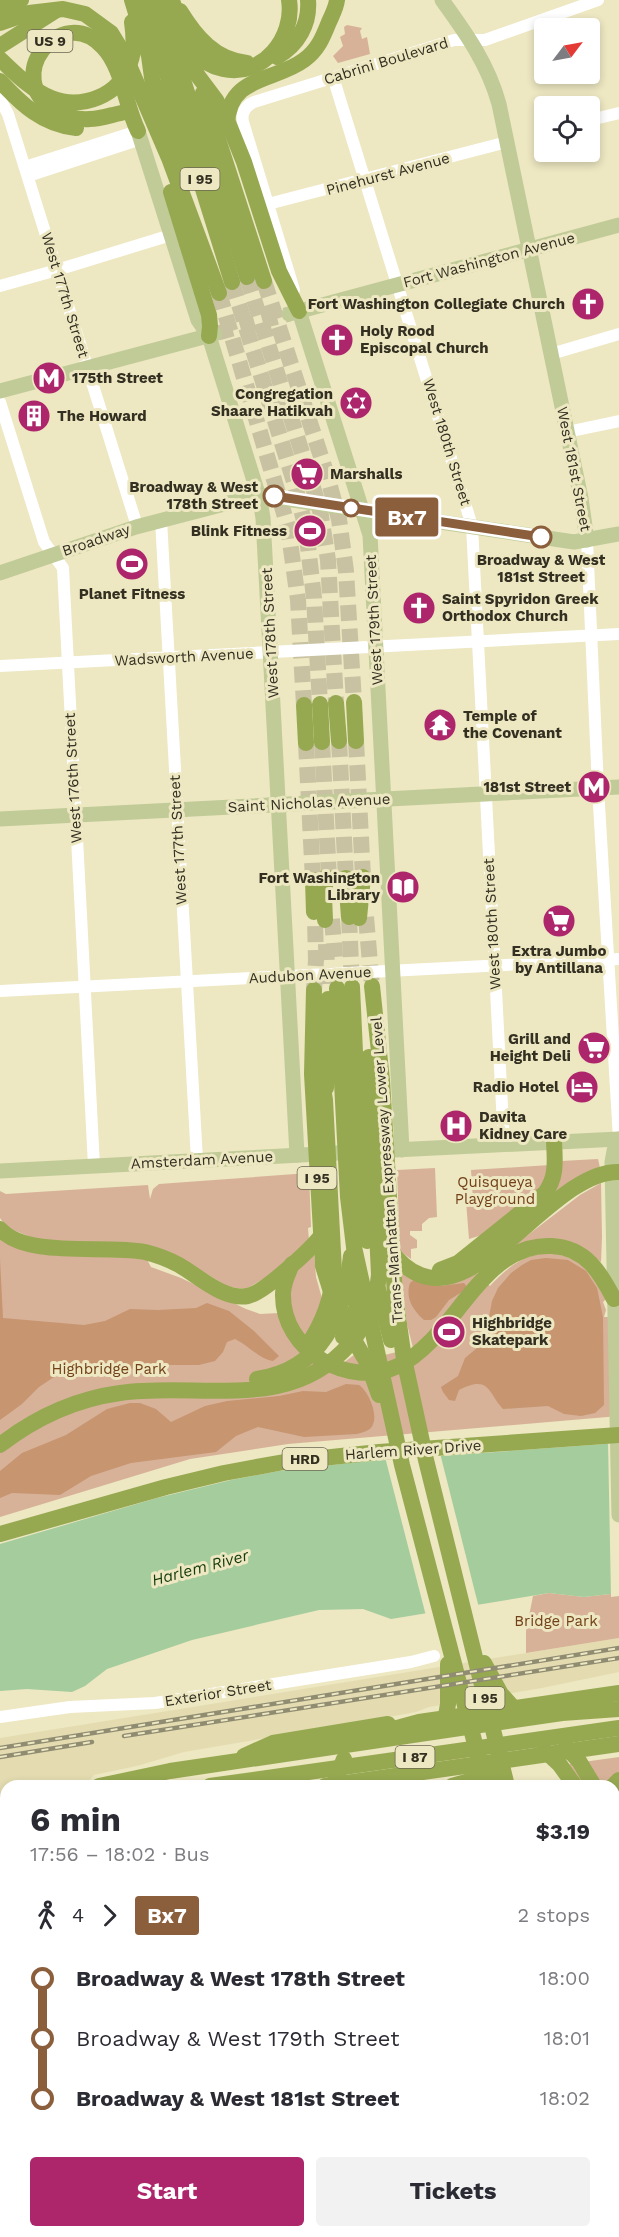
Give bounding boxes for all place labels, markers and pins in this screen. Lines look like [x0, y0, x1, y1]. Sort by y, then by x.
church icon: Fort Washington Collegiate Church [570, 286, 606, 322]
place label: Fort Washington Collegiate Church [308, 295, 565, 313]
church icon: Holy Rood Episcopal Church [319, 322, 355, 358]
place label: Holy Rood Episcopal Church [360, 322, 489, 357]
metro station icon: 175th Street [31, 360, 67, 396]
place label: 175th Street [72, 369, 163, 387]
place label: Congregation Shaare Hatikvah [211, 385, 333, 420]
synagogue icon: Congregation Shaare Hatikvah [338, 385, 374, 421]
building icon: The Howard [16, 398, 52, 434]
place label: The Howard [57, 407, 147, 425]
supermarket icon: Marshalls [289, 456, 325, 492]
place label: Marshalls [330, 465, 402, 483]
place label: Broadway & West 178th Street [129, 478, 258, 513]
marker: Broadway & West 178th Street [263, 485, 285, 507]
unlabelled marker [342, 499, 360, 517]
sports icon: Blink Fitness [292, 513, 328, 549]
place label: Blink Fitness [191, 522, 287, 540]
marker: Broadway & West 181st Street [530, 526, 552, 548]
sports icon: Planet Fitness [114, 546, 150, 582]
place label: Broadway & West 181st Street [477, 551, 606, 586]
place label: Planet Fitness [79, 585, 185, 603]
church icon: Saint Spyridon Greek Orthodox Church [401, 590, 437, 626]
place label: Saint Spyridon Greek Orthodox Church [442, 590, 599, 625]
temple icon: Temple of the Covenant [422, 707, 458, 743]
place label: Temple of the Covenant [463, 707, 562, 742]
metro station icon: 181st Street [576, 769, 612, 805]
place label: 181st Street [483, 778, 571, 796]
place label: Fort Washington Library [258, 869, 381, 904]
library icon: Fort Washington Library [385, 869, 421, 905]
supermarket icon: Extra Jumbo by Antillana [541, 903, 577, 939]
place label: Extra Jumbo by Antillana [512, 942, 606, 977]
place label: Grill and Height Deli [490, 1030, 571, 1065]
supermarket icon: Grill and Height Deli [576, 1030, 612, 1066]
hotel icon: Radio Hotel [564, 1069, 600, 1105]
place label: Radio Hotel [473, 1078, 559, 1096]
hospital icon: Davita Kidney Care [438, 1108, 474, 1144]
place label: Davita Kidney Care [479, 1108, 568, 1143]
sports icon: Highbridge Skatepark [431, 1314, 467, 1350]
place label: Highbridge Skatepark [472, 1314, 552, 1349]

